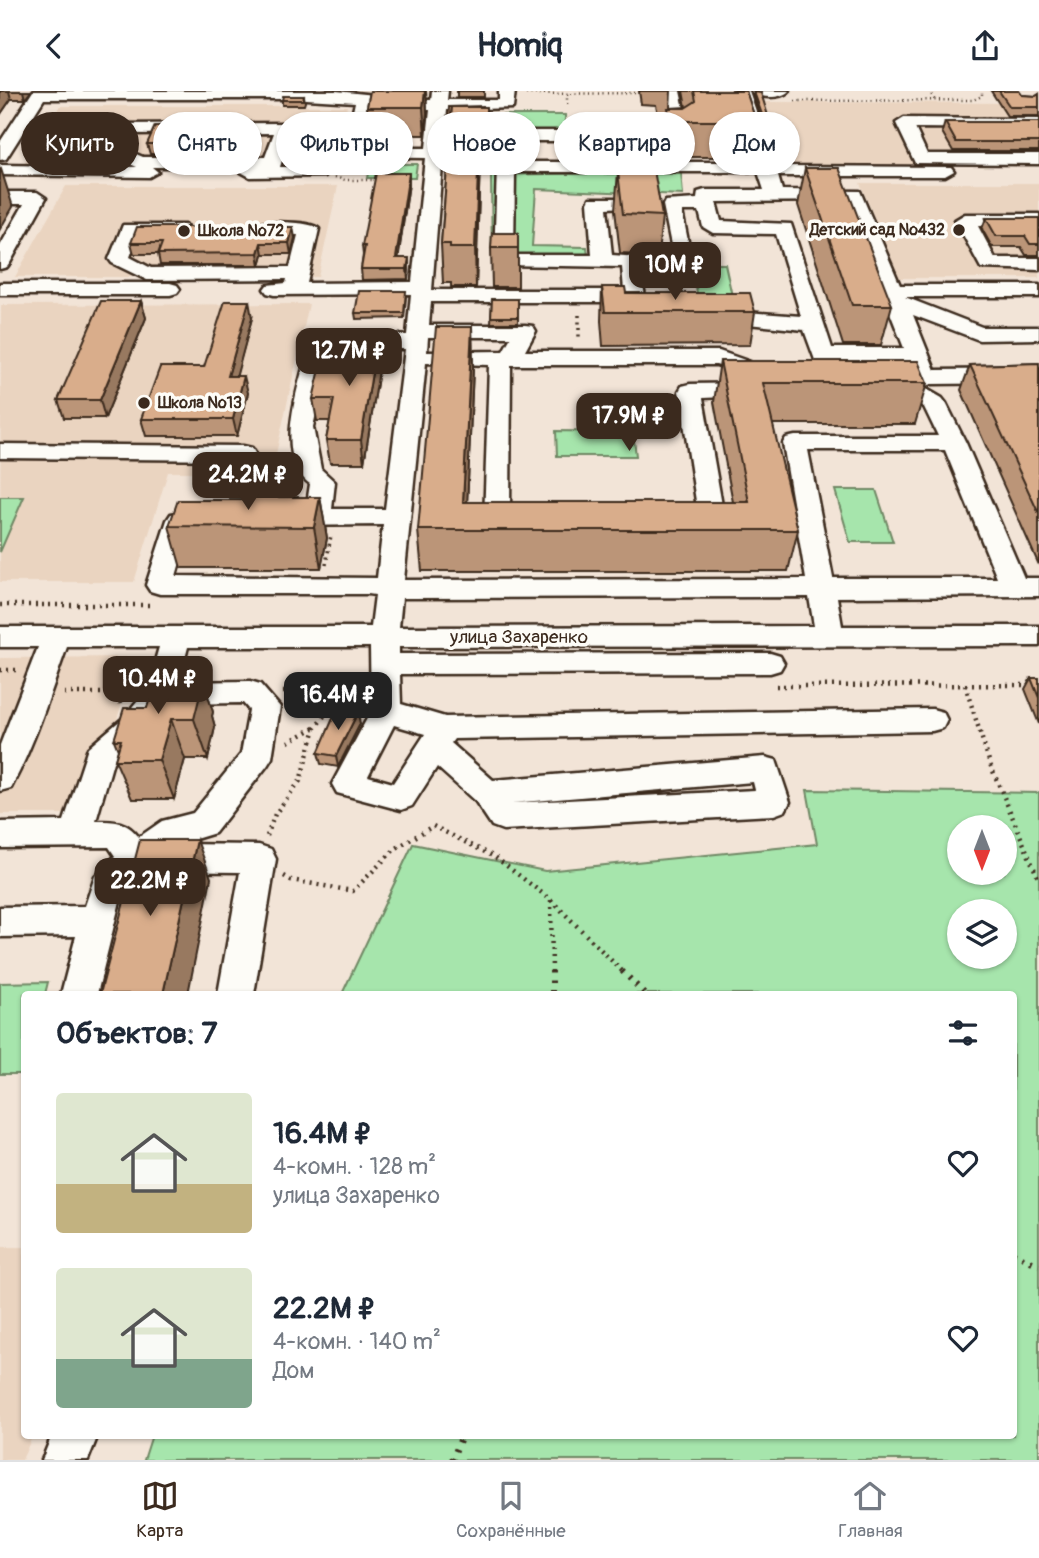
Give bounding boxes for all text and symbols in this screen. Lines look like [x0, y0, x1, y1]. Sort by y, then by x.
text: Homiq [477, 26, 562, 66]
icon: back [35, 27, 73, 65]
icon: share [966, 27, 1004, 65]
chip: Купить [21, 112, 139, 175]
chip: Снять [153, 112, 262, 175]
chip: Фильтры [276, 112, 413, 175]
chip: Новое [427, 112, 540, 175]
chip: Квартира [554, 112, 695, 175]
chip: Дом [709, 112, 800, 175]
place label: Детский сад №432 [809, 220, 945, 240]
place label: Школа №72 [197, 221, 284, 241]
marker: Детский сад №432 [951, 222, 967, 238]
marker: Школа №72 [176, 223, 192, 239]
pin: 10M ₽ [626, 243, 724, 302]
text: 10M ₽ [645, 250, 705, 279]
pin: 12.7M ₽ [284, 329, 414, 388]
text: 12.7M ₽ [312, 336, 386, 365]
place label: Школа №13 [157, 393, 242, 413]
pin: 17.9M ₽ [564, 393, 694, 453]
marker: Школа №13 [136, 395, 152, 411]
text: 17.9M ₽ [592, 401, 666, 430]
pin: 24.2M ₽ [183, 453, 313, 512]
text: 24.2M ₽ [208, 460, 288, 489]
street label: улица Захаренко [449, 625, 588, 649]
pin: 10.4M ₽ [93, 657, 223, 716]
text: 10.4M ₽ [119, 664, 197, 693]
pin: 16.4M ₽ [273, 673, 403, 732]
text: 16.4M ₽ [300, 680, 376, 709]
north arrow [947, 815, 1017, 885]
map controls [947, 815, 1017, 969]
pin: 22.2M ₽ [85, 859, 215, 918]
text: 22.2M ₽ [111, 866, 189, 895]
button: layers [947, 899, 1017, 969]
icon: filters [944, 1014, 982, 1052]
text: Объектов: 7 [56, 1015, 217, 1052]
text: 16.4M ₽ [273, 1115, 372, 1152]
icon: home [112, 1121, 196, 1205]
icon: heart [944, 1144, 982, 1182]
text: 4-комн. · 128 m² [273, 1152, 436, 1181]
text: улица Захаренко [273, 1181, 440, 1210]
text: 22.2M ₽ [273, 1290, 376, 1327]
icon: home [112, 1296, 196, 1380]
icon: heart [944, 1319, 982, 1357]
text: 4-комн. · 140 m² [273, 1327, 441, 1356]
text: Дом [273, 1356, 314, 1385]
tab: Карта [136, 1477, 183, 1543]
tab: Сохранённые [456, 1477, 566, 1543]
tab: Главная [838, 1477, 903, 1543]

